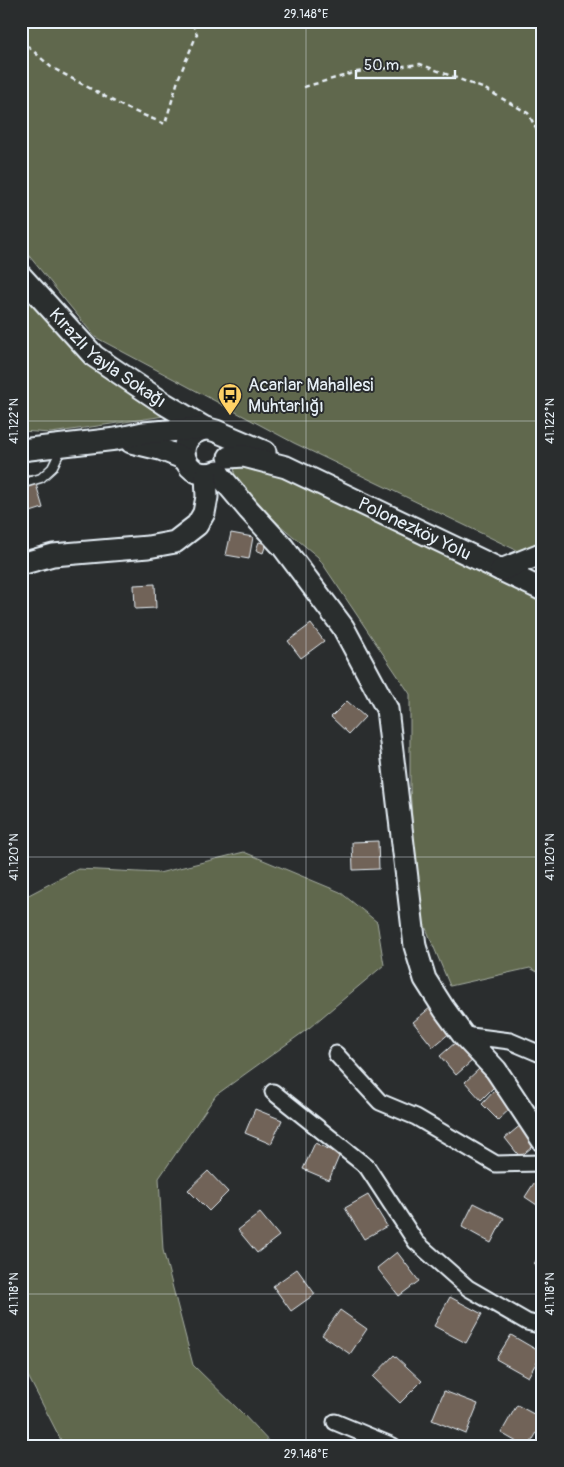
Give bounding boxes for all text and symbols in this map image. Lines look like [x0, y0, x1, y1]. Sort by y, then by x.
text: 29.148°E [284, 7, 328, 22]
scale bar [356, 48, 455, 80]
text: 50 m [364, 56, 399, 75]
street label: Kırazlı Yayla Sokağı [44, 303, 170, 413]
place label: Acarlar Mahallesi Muhtarlığı [248, 374, 373, 418]
bus stop icon: Acarlar Mahallesi Muhtarlığı [217, 382, 243, 416]
text: 41.122°N [7, 398, 22, 444]
text: 41.122°N [543, 398, 558, 444]
street label: Polonezköy Yolu [354, 492, 475, 565]
text: 41.120°N [7, 833, 22, 881]
text: 41.120°N [543, 833, 558, 881]
text: 41.118°N [7, 1272, 22, 1316]
text: 41.118°N [543, 1272, 558, 1316]
text: 29.148°E [284, 1447, 328, 1462]

